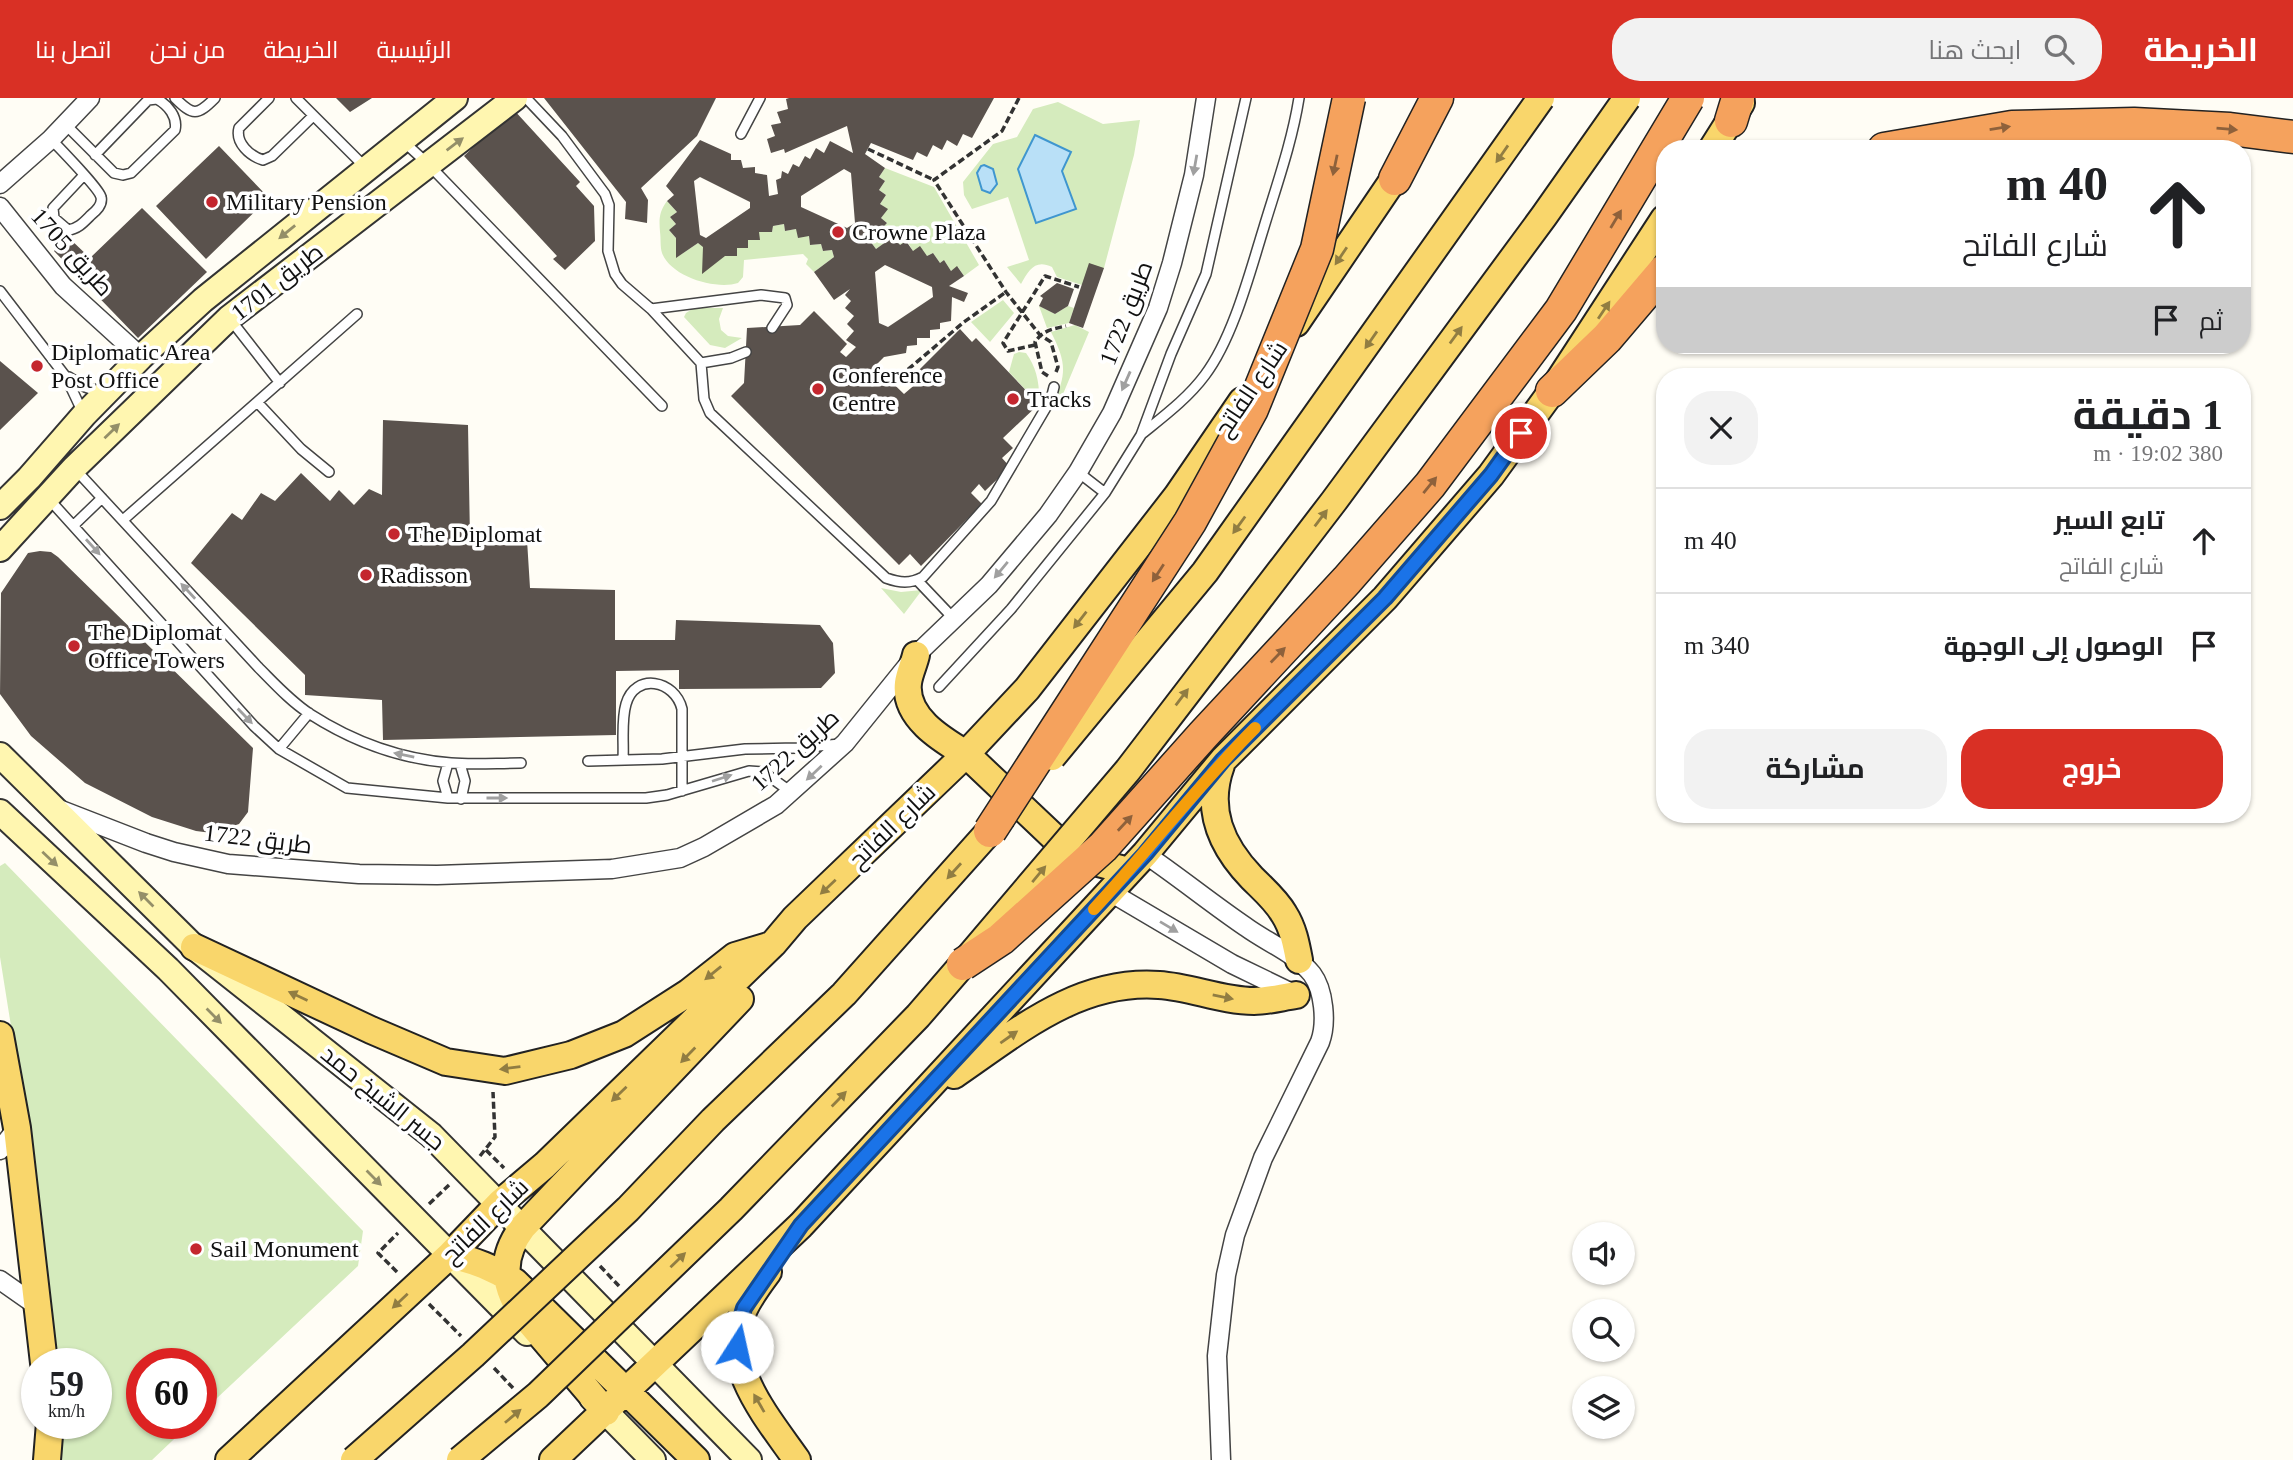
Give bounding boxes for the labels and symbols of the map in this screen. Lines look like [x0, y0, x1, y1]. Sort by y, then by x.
one-way arrow [1989, 123, 2011, 134]
one-way arrow [2216, 124, 2238, 135]
one-way arrow [446, 137, 464, 151]
one-way arrow [1495, 145, 1509, 163]
one-way arrow [1329, 154, 1340, 176]
one-way arrow [1189, 155, 1200, 177]
place label: Military Pension [226, 189, 387, 215]
marker: Military Pension [204, 194, 220, 210]
street label: طريق 1705 [24, 203, 118, 302]
one-way arrow [1609, 209, 1622, 228]
place label: Crowne Plaza [852, 219, 986, 245]
marker: Crowne Plaza [830, 224, 846, 240]
one-way arrow [278, 225, 296, 240]
street label: طريق 1701 [226, 238, 329, 327]
one-way arrow [1335, 246, 1348, 266]
street label: طريق 1722 [1094, 258, 1160, 369]
one-way arrow [1597, 300, 1610, 320]
one-way arrow [1449, 326, 1463, 344]
one-way arrow [1364, 331, 1378, 349]
street label: شارع الفاتح [1210, 336, 1295, 443]
place label: Diplomatic Area Post Office [51, 339, 211, 393]
marker: Diplomatic Area Post Office [29, 358, 45, 374]
place label: Conference Centre [832, 362, 943, 416]
one-way arrow [1120, 371, 1131, 392]
marker: Conference Centre [810, 381, 826, 397]
place label: Tracks [1027, 386, 1091, 412]
marker: Tracks [1005, 391, 1021, 407]
pin [1491, 403, 1551, 463]
one-way arrow [103, 424, 120, 440]
one-way arrow [1422, 477, 1437, 495]
one-way arrow [1314, 508, 1328, 527]
one-way arrow [1232, 516, 1246, 534]
place label: The Diplomat [408, 521, 542, 547]
marker: The Diplomat [386, 526, 402, 542]
one-way arrow [85, 538, 101, 556]
place label: Radisson [380, 562, 468, 588]
one-way arrow [994, 562, 1009, 579]
one-way arrow [1151, 563, 1164, 582]
marker: Radisson [358, 567, 374, 583]
one-way arrow [180, 582, 196, 600]
one-way arrow [1073, 611, 1088, 629]
place label: The Diplomat Office Towers [88, 619, 225, 673]
marker: The Diplomat Office Towers [66, 638, 82, 654]
one-way arrow [1270, 647, 1286, 664]
one-way arrow [1174, 688, 1188, 706]
street label: طريق 1722 [746, 704, 845, 798]
one-way arrow [236, 708, 253, 725]
one-way arrow [393, 749, 415, 760]
one-way arrow [806, 764, 823, 780]
one-way arrow [711, 772, 732, 783]
street label: شارع الفاتح [844, 779, 942, 876]
one-way arrow [486, 792, 508, 804]
one-way arrow [1117, 814, 1133, 832]
street label: طريق 1722 [202, 819, 314, 861]
one-way arrow [41, 850, 58, 866]
one-way arrow [946, 862, 962, 880]
one-way arrow [1031, 866, 1046, 883]
one-way arrow [820, 878, 837, 895]
one-way arrow [137, 890, 154, 907]
one-way arrow [1159, 920, 1178, 933]
one-way arrow [704, 966, 722, 980]
one-way arrow [288, 990, 308, 1001]
one-way arrow [1212, 991, 1234, 1002]
one-way arrow [206, 1007, 222, 1024]
one-way arrow [1000, 1030, 1018, 1044]
street label: جسر الشيخ حمد [314, 1040, 450, 1158]
one-way arrow [680, 1046, 696, 1063]
one-way arrow [499, 1063, 521, 1074]
one-way arrow [610, 1085, 627, 1102]
one-way arrow [830, 1091, 846, 1108]
one-way arrow [366, 1169, 383, 1186]
street label: شارع الفاتح [437, 1174, 535, 1271]
place label: Sail Monument [210, 1236, 359, 1262]
marker: Sail Monument [188, 1241, 204, 1257]
one-way arrow [670, 1252, 687, 1269]
one-way arrow [392, 1293, 409, 1309]
position arrow [700, 1310, 774, 1384]
speed limit sign: 60 [126, 1348, 217, 1439]
one-way arrow [752, 1394, 765, 1413]
one-way arrow [504, 1409, 521, 1424]

